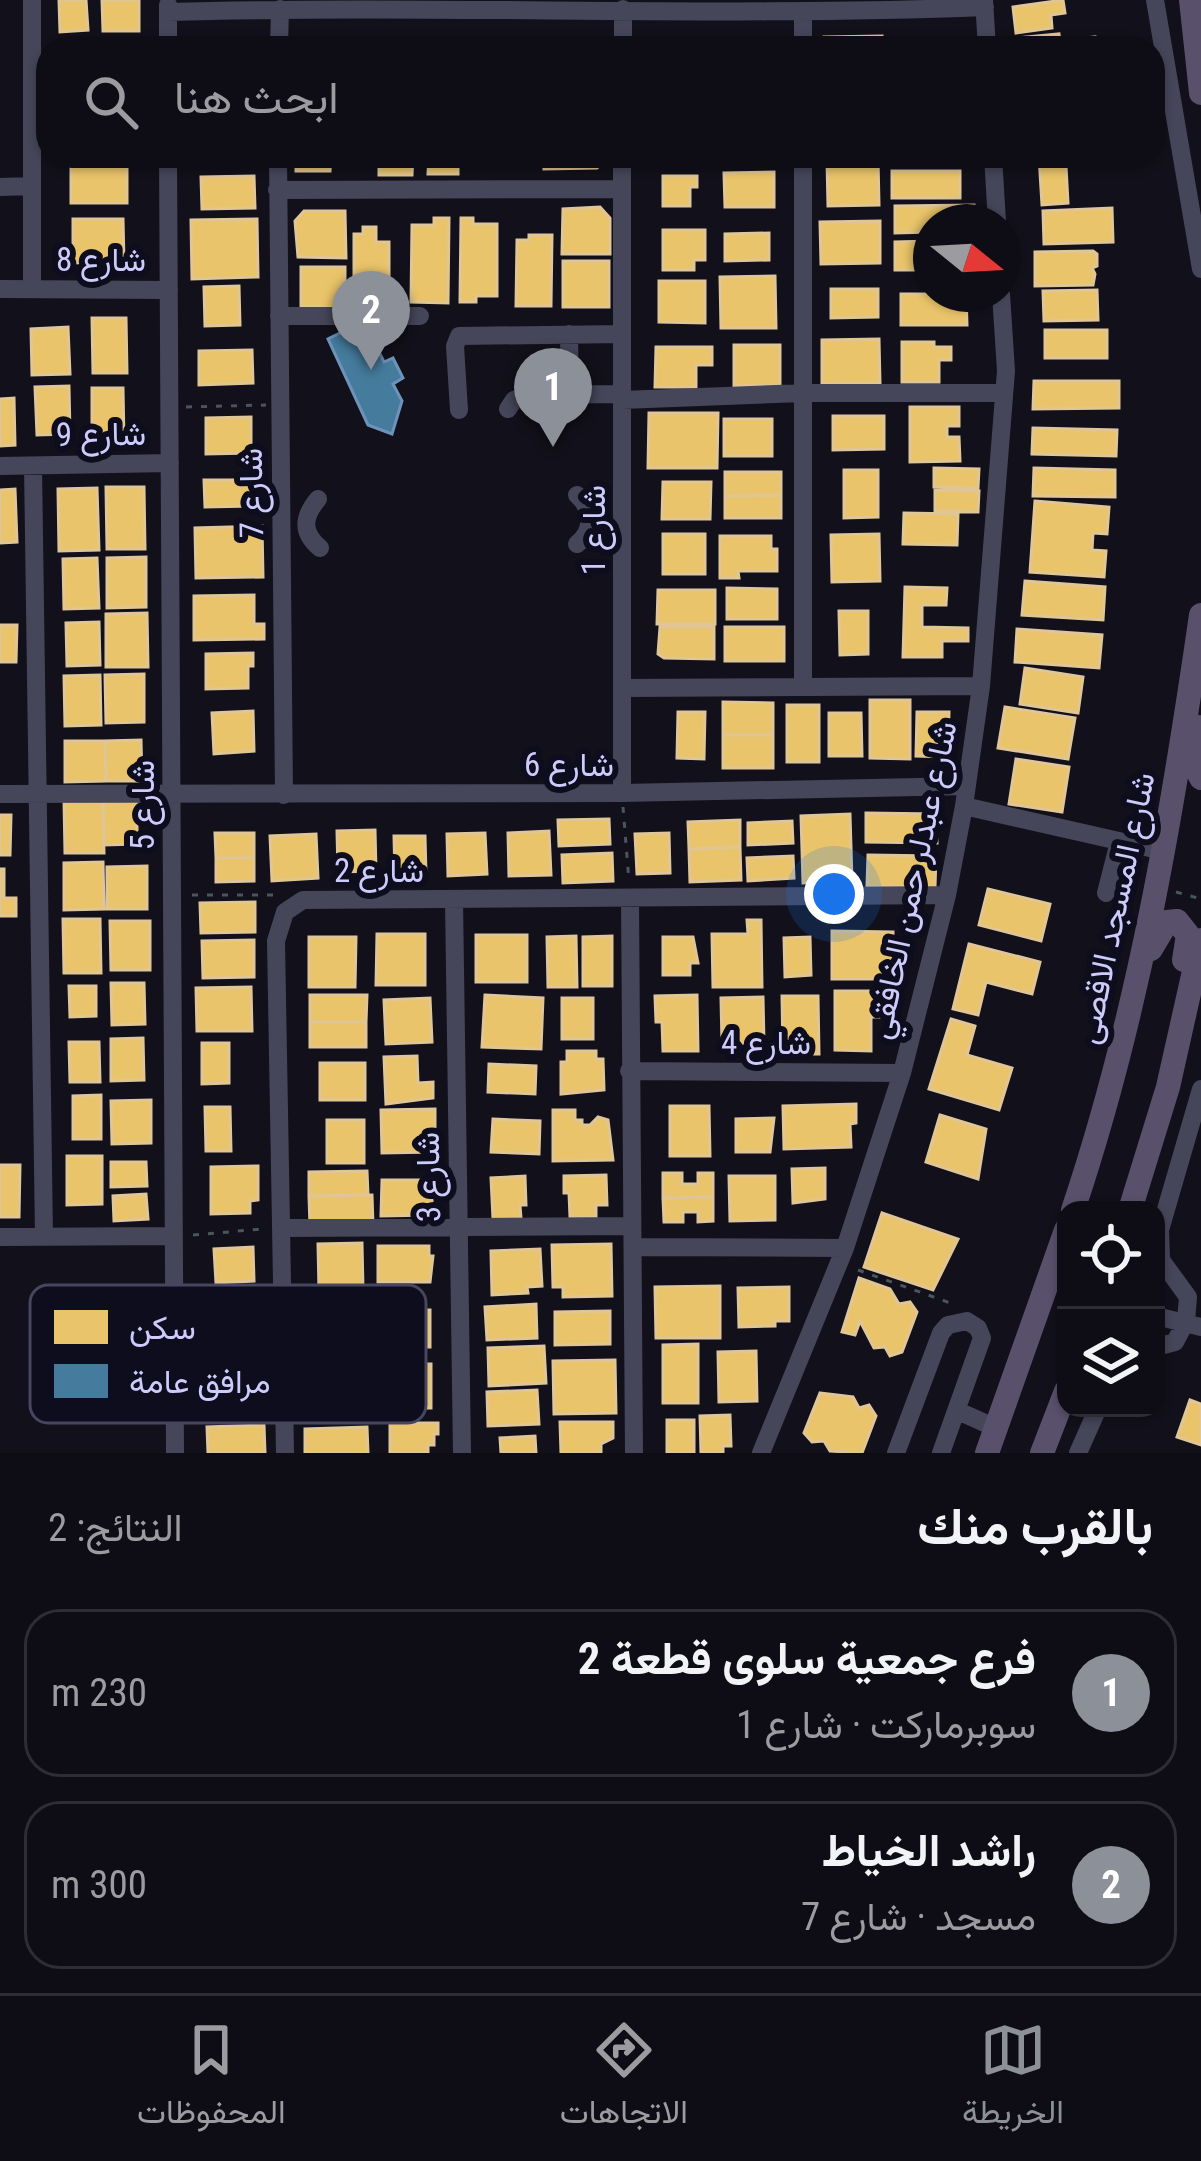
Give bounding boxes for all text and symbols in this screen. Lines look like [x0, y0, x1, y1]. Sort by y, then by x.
search box [36, 36, 1165, 168]
icon: search [78, 69, 144, 135]
text: ابحث هنا [174, 71, 339, 124]
north arrow [913, 204, 1021, 312]
street label: شارع 8 [56, 240, 146, 282]
pin: 2 [332, 271, 410, 370]
pin: 1 [514, 348, 592, 447]
street label: شارع 9 [56, 414, 147, 457]
street label: شارع 7 [231, 447, 274, 538]
street label: شارع 1 [574, 485, 616, 575]
street label: شارع عبدلر حمن الخافقي [859, 718, 972, 1044]
street label: شارع 6 [524, 745, 614, 787]
street label: شارع 5 [123, 760, 165, 850]
street label: شارع المسجد الاقصى [1067, 769, 1166, 1048]
street label: شارع 2 [334, 851, 424, 893]
your location [804, 864, 864, 924]
street label: شارع 4 [721, 1023, 811, 1065]
street label: شارع 3 [408, 1131, 451, 1222]
map controls [1057, 1201, 1165, 1417]
button: locate [1057, 1201, 1165, 1309]
legend [30, 1285, 426, 1423]
text: سكن [129, 1308, 196, 1347]
button: layers [1057, 1309, 1165, 1417]
text: مرافق عامة [129, 1362, 271, 1402]
text: بالقرب منك [917, 1497, 1153, 1556]
text: النتائج: 2 [48, 1505, 183, 1551]
text: فرع جمعية سلوى قطعة 2 [578, 1632, 1036, 1685]
text: 230 m [51, 1670, 147, 1716]
text: 1 [1101, 1670, 1121, 1716]
text: سوبرماركت · شارع 1 [736, 1702, 1036, 1748]
text: راشد الخياط [822, 1824, 1036, 1877]
text: 300 m [51, 1862, 147, 1908]
text: 2 [1101, 1862, 1121, 1908]
text: مسجد · شارع 7 [801, 1894, 1036, 1940]
tab: المحفوظات [137, 2017, 286, 2141]
tab: الاتجاهات [560, 2017, 688, 2141]
tab: الخريطة [962, 2017, 1064, 2141]

